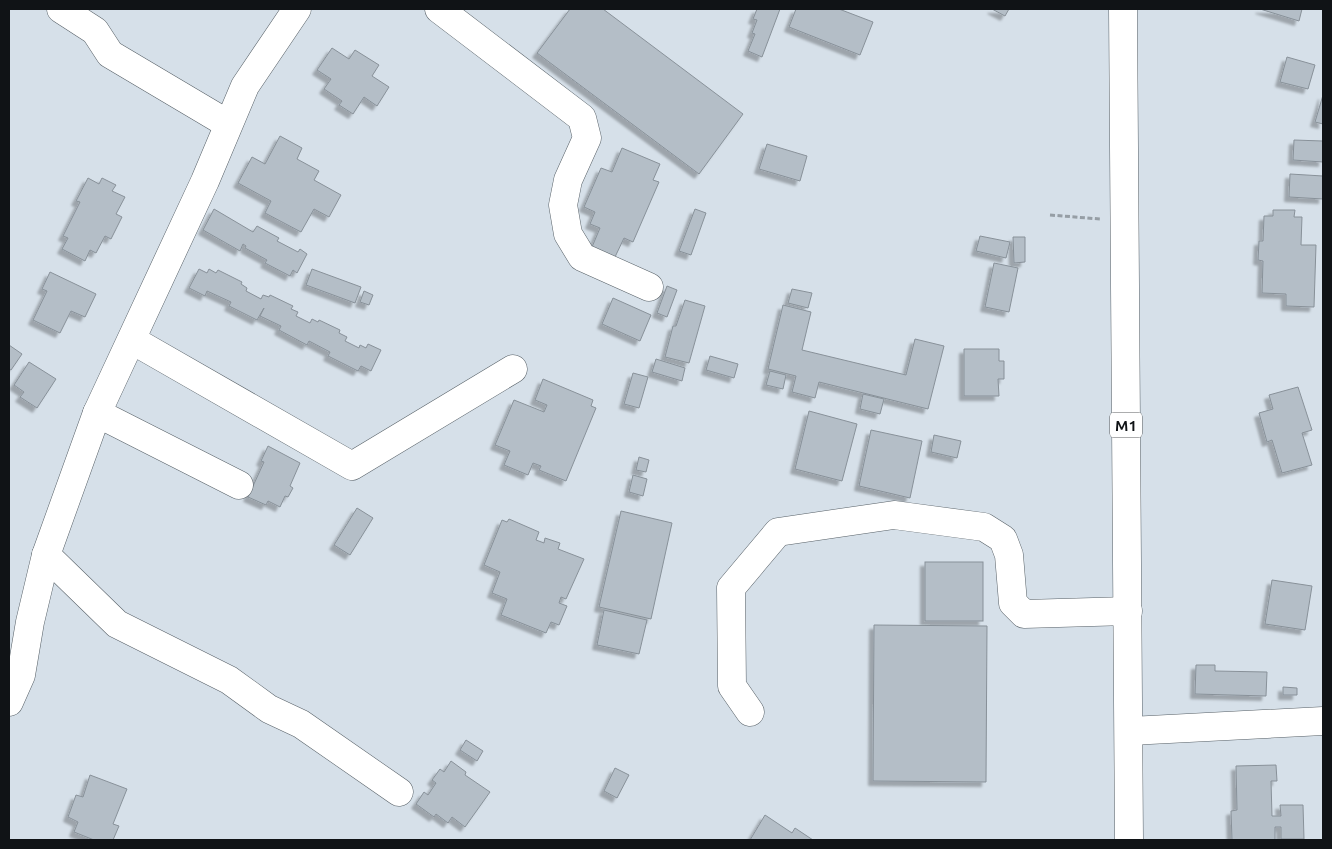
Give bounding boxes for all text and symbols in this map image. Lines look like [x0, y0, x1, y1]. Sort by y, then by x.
road number: M1 [1110, 412, 1142, 438]

